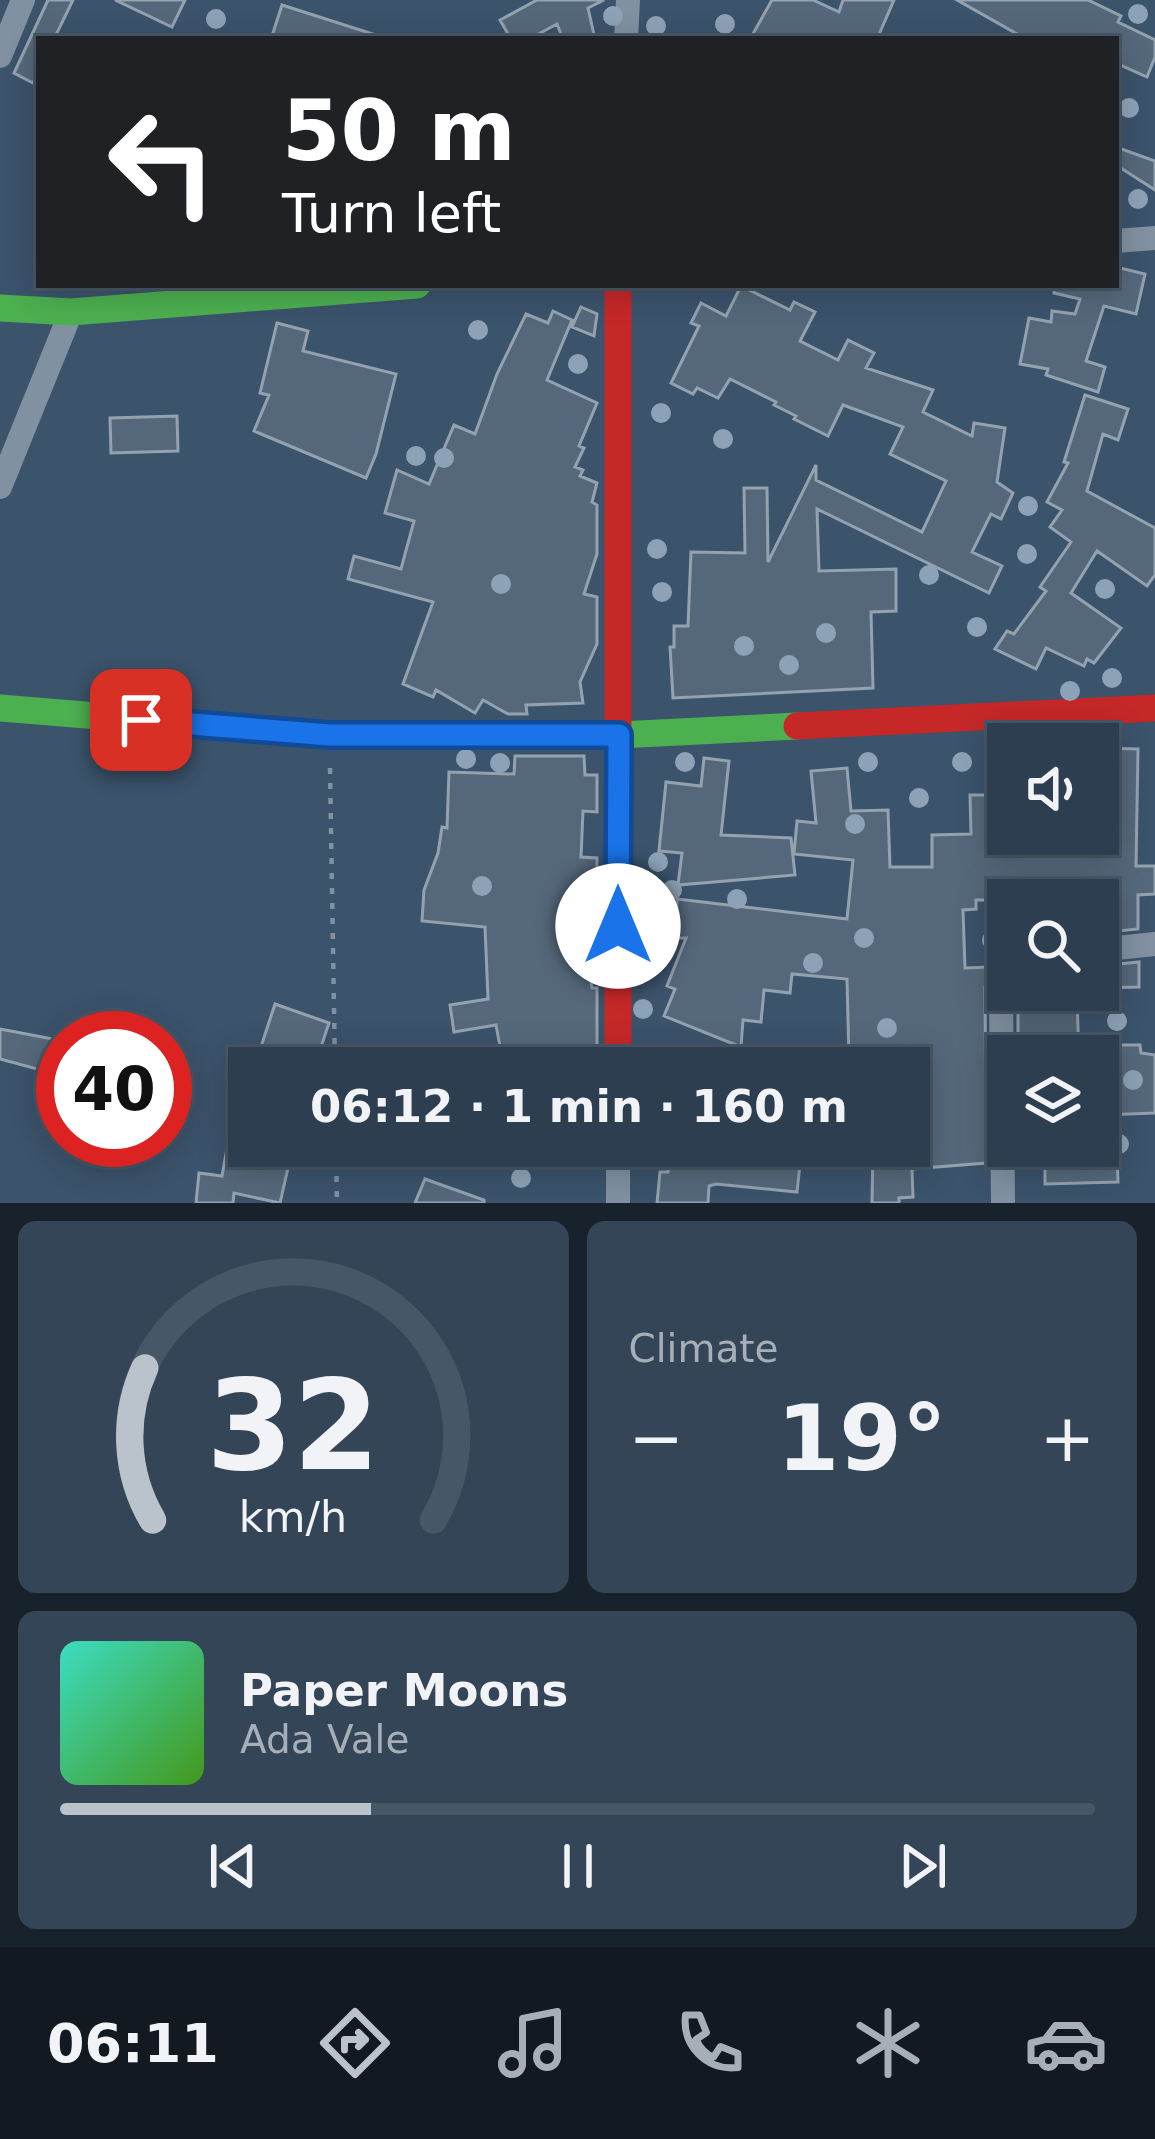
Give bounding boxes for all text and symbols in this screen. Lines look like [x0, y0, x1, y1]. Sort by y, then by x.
text: 50 m [282, 82, 516, 180]
icon: left [84, 84, 240, 240]
text: Turn left [282, 182, 501, 245]
pin [90, 669, 192, 771]
icon: arrive [108, 687, 174, 753]
map controls [987, 723, 1119, 1167]
button: sound [987, 723, 1119, 855]
position arrow [555, 863, 681, 989]
button: search [987, 879, 1119, 1011]
speed limit sign: 40 [36, 1011, 192, 1167]
button: layers [987, 1035, 1119, 1167]
text: 06:12 · 1 min · 160 m [310, 1080, 848, 1133]
text: Climate [629, 1326, 779, 1371]
text: 32 [206, 1353, 380, 1498]
text: 19° [777, 1386, 947, 1491]
text: − [629, 1400, 684, 1477]
text: + [1040, 1400, 1095, 1477]
text: km/h [239, 1492, 347, 1542]
text: Paper Moons [240, 1664, 568, 1717]
text: Ada Vale [240, 1717, 409, 1762]
icon: previous [200, 1833, 266, 1899]
icon: pause [545, 1833, 611, 1899]
icon: next [890, 1833, 956, 1899]
icon: directions [313, 2001, 397, 2085]
icon: music [491, 2001, 575, 2085]
icon: phone [668, 2001, 752, 2085]
icon: climate [846, 2001, 930, 2085]
icon: car [1024, 2001, 1108, 2085]
text: 06:11 [47, 2012, 219, 2075]

